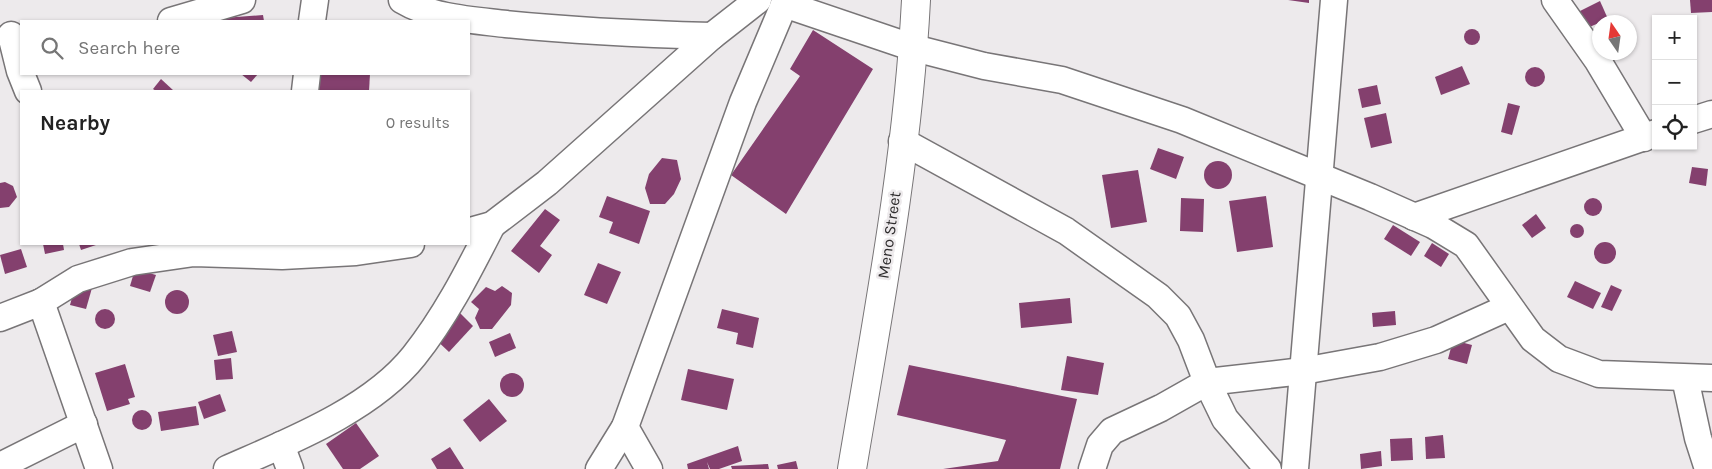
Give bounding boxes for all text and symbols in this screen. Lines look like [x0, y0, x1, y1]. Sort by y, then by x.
north arrow [1592, 15, 1637, 60]
map controls [1652, 15, 1697, 150]
button: + [1652, 15, 1697, 60]
search box [20, 20, 470, 75]
icon: search [38, 34, 66, 62]
text: Search here [78, 37, 180, 59]
button: − [1652, 60, 1697, 105]
button: locate [1652, 105, 1697, 150]
text: Nearby [40, 111, 110, 135]
text: 0 results [386, 113, 450, 132]
street label: Meno Street [873, 190, 905, 280]

